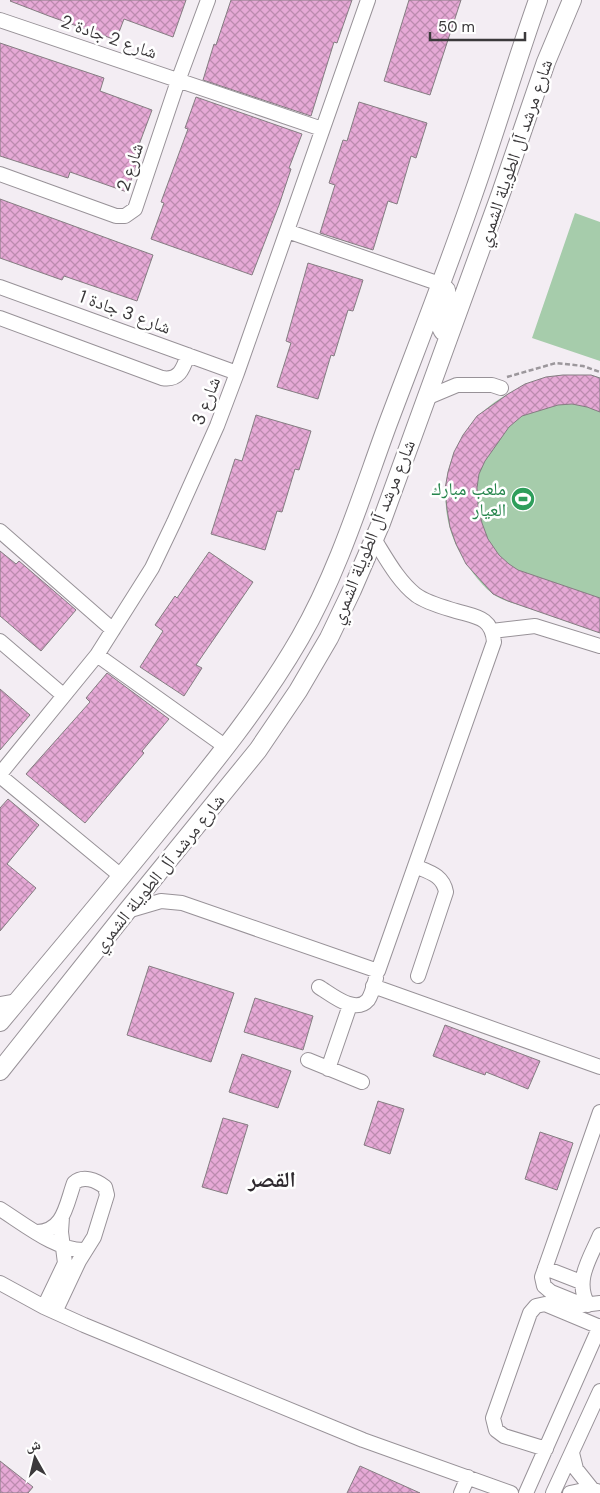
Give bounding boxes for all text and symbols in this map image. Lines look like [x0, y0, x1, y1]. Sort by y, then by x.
street label: شارع 2 جادة 2 [58, 9, 160, 65]
scale bar [430, 10, 525, 42]
text: 50 m [438, 17, 475, 37]
street label: شارع مرشد آل الطويلة الشمري [472, 56, 561, 251]
street label: شارع 2 [111, 140, 149, 194]
street label: شارع 3 جادة 1 [76, 284, 174, 340]
street label: شارع 3 [186, 374, 226, 428]
street label: شارع مرشد آل الطويلة الشمري [325, 436, 423, 629]
place label: ملعب مبارك العيار [431, 477, 506, 522]
sports icon: ملعب مبارك العيار [510, 486, 536, 512]
street label: شارع مرشد آل الطويلة الشمري [88, 789, 232, 959]
district label: القصر [247, 1165, 296, 1194]
north arrow [10, 1433, 60, 1483]
text: ش [25, 1435, 42, 1455]

